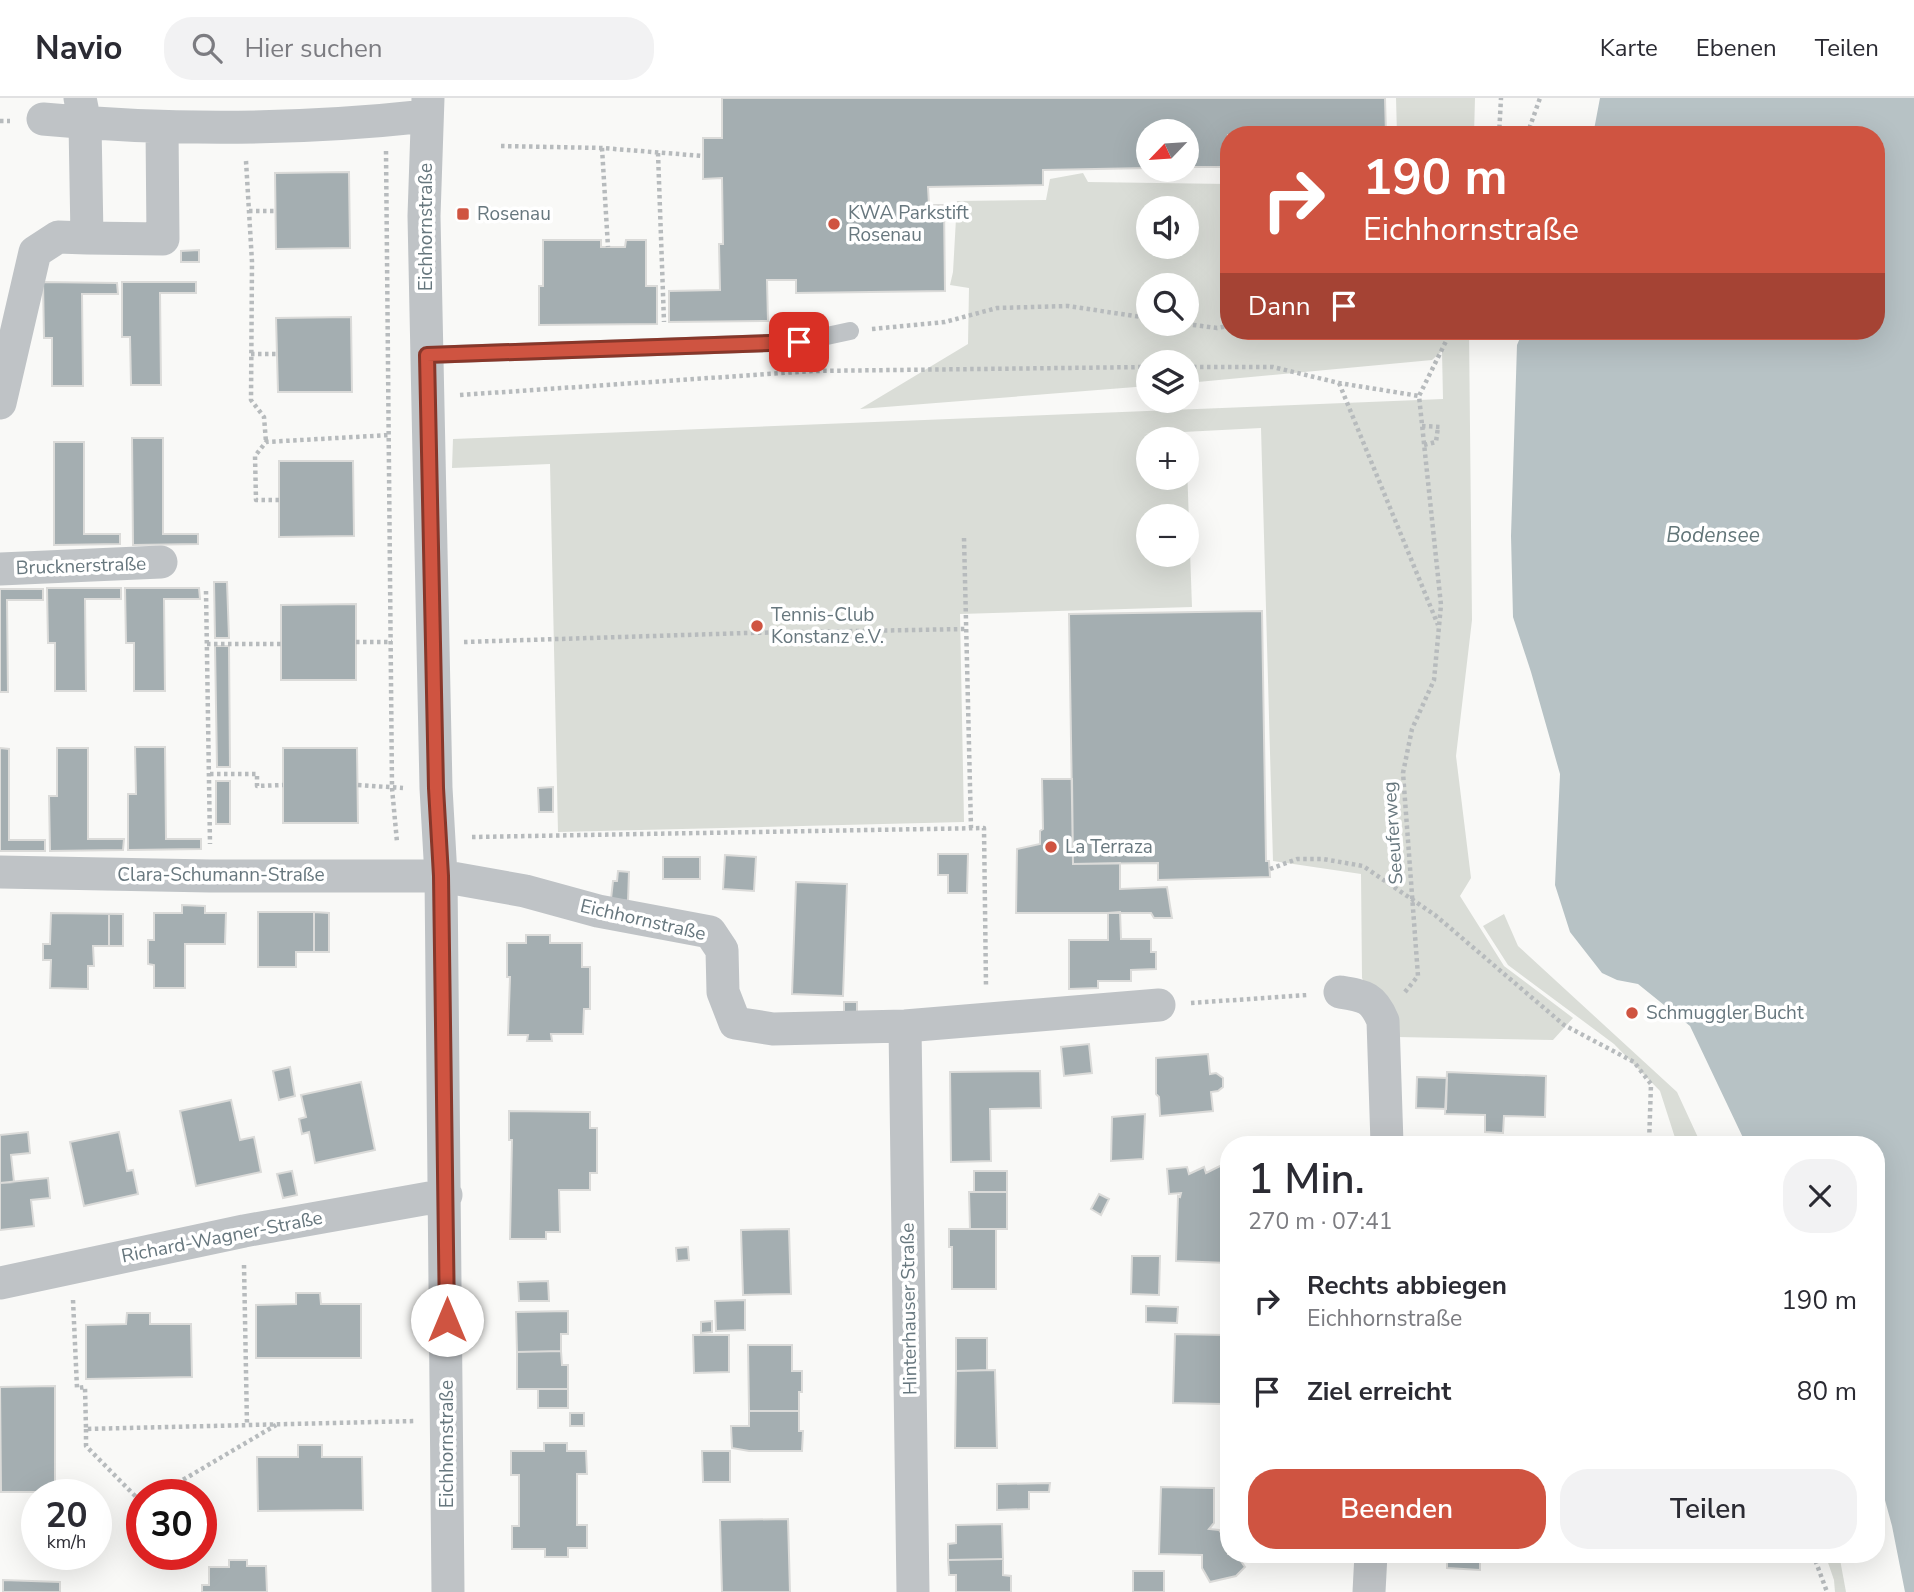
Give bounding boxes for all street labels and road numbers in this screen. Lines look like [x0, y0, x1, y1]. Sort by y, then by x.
street label: Eichhornstraße [413, 163, 439, 291]
street label: Brucknerstraße [15, 551, 147, 581]
street label: Seeuferweg [1376, 781, 1410, 885]
street label: Clara-Schumann-Straße [117, 862, 325, 888]
street label: Eichhornstraße [578, 893, 708, 947]
street label: Richard-Wagner-Straße [119, 1205, 325, 1269]
street label: Hinterhauser Straße [894, 1223, 924, 1395]
street label: Eichhornstraße [434, 1380, 460, 1508]

